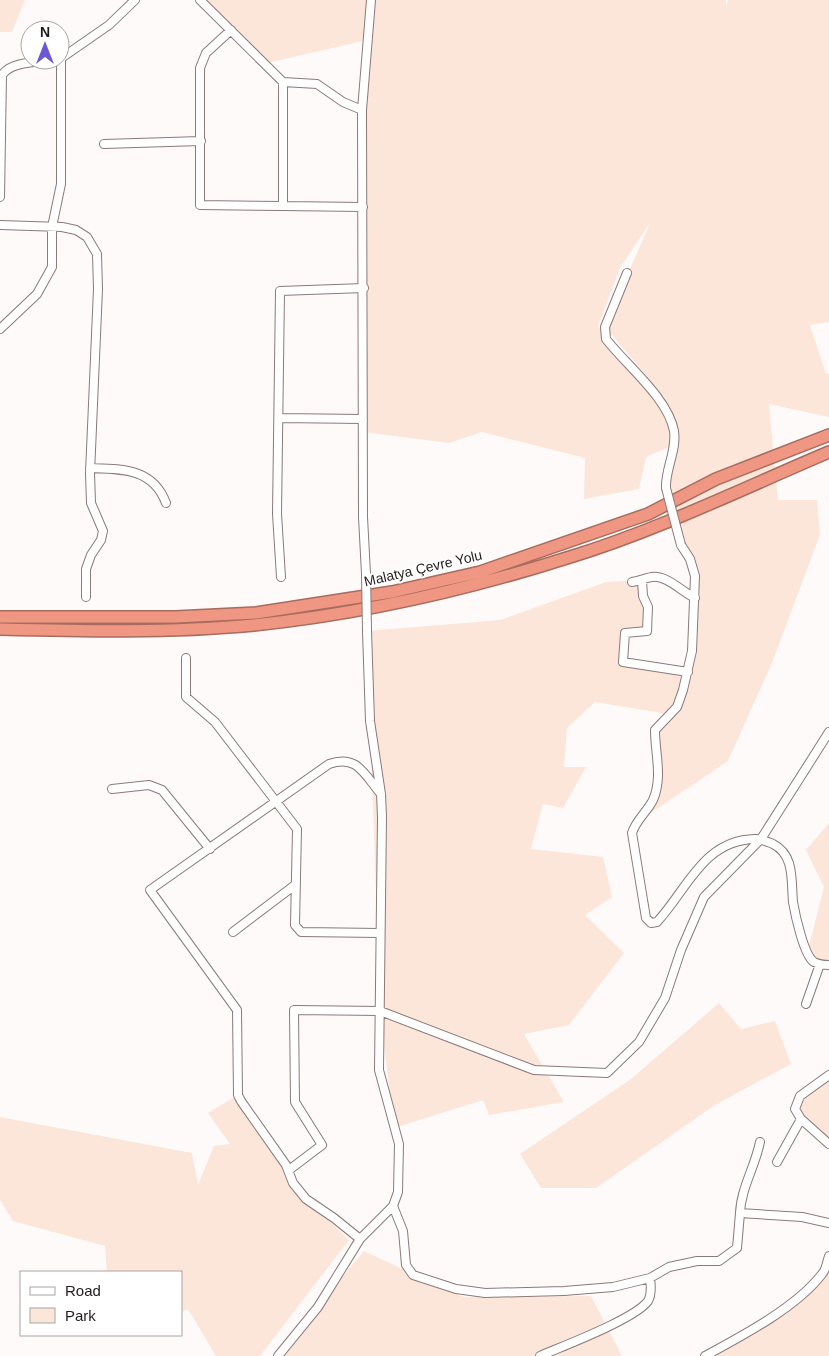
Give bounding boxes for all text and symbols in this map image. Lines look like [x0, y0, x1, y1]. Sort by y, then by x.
north arrow [20, 20, 70, 70]
text: N [40, 24, 50, 40]
street label: Malatya Çevre Yolu [362, 547, 484, 589]
legend [20, 1271, 182, 1336]
text: Road [65, 1282, 101, 1299]
text: Park [65, 1307, 96, 1324]

